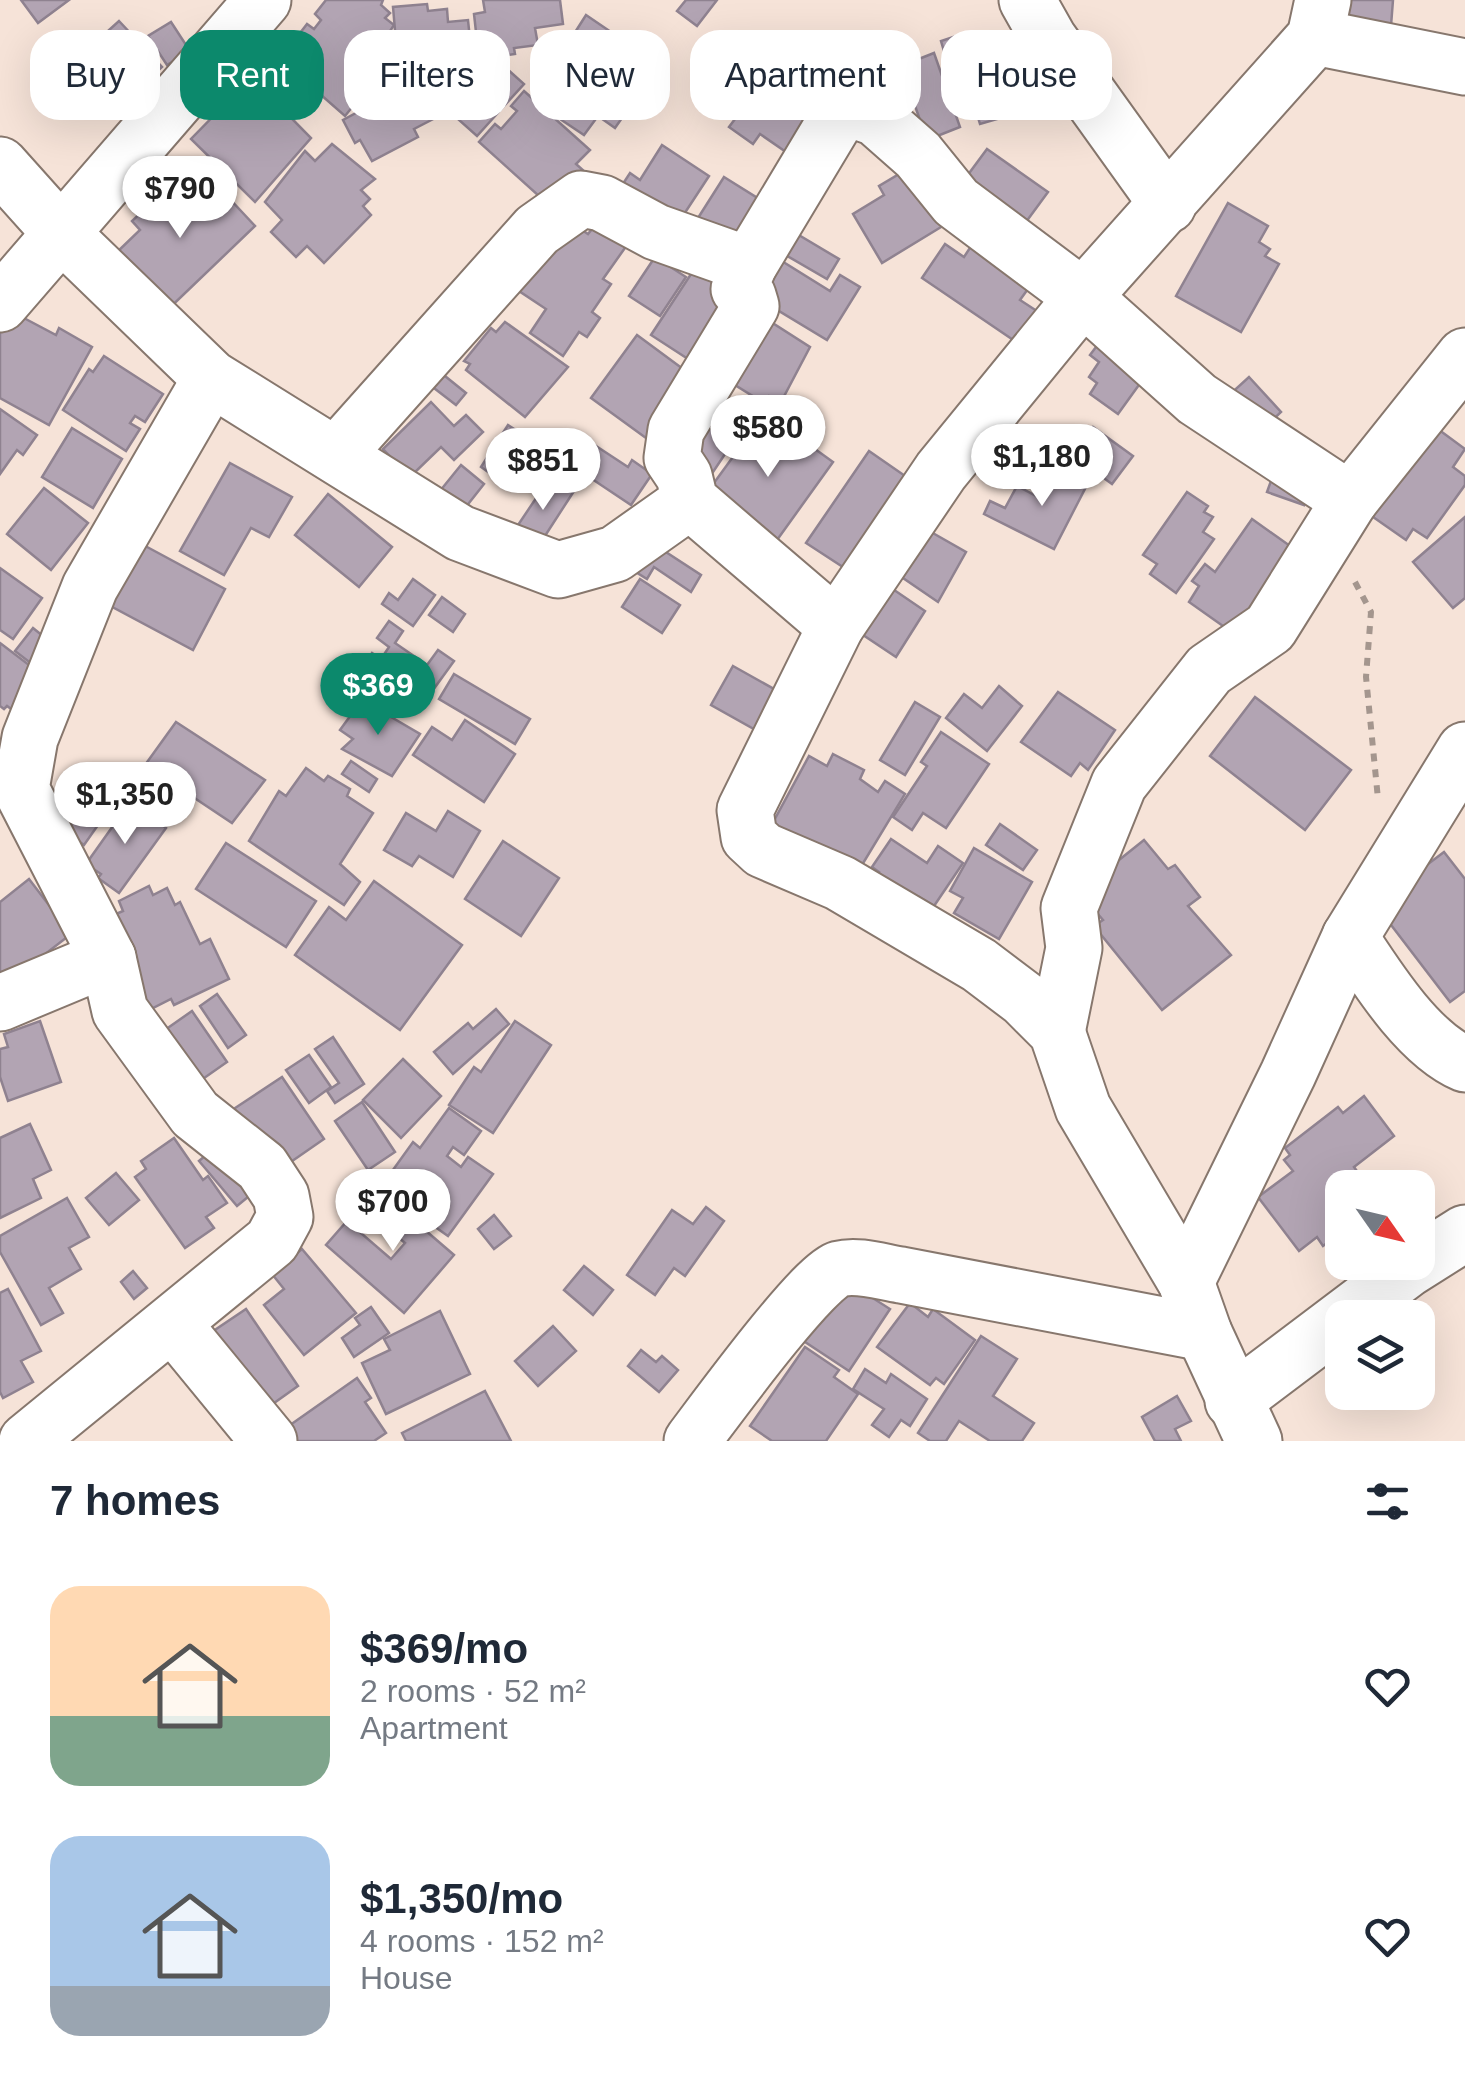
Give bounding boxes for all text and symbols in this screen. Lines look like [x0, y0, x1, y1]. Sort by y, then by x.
chip: Buy [30, 30, 160, 120]
chip: Rent [180, 30, 324, 120]
chip: Filters [344, 30, 510, 120]
chip: New [530, 30, 670, 120]
chip: Apartment [690, 30, 921, 120]
chip: House [941, 30, 1112, 120]
pin: $790 [121, 156, 239, 241]
text: $790 [144, 170, 216, 206]
pin: $580 [709, 395, 827, 480]
text: $580 [732, 409, 804, 445]
pin: $1,180 [961, 424, 1123, 509]
pin: $851 [484, 428, 602, 513]
text: $1,180 [993, 438, 1091, 474]
text: $851 [507, 442, 579, 478]
pin: $369 [319, 653, 437, 738]
text: $369 [342, 667, 414, 703]
pin: $1,350 [44, 762, 206, 847]
text: $1,350 [76, 776, 174, 812]
pin: $700 [334, 1169, 452, 1254]
north arrow [1325, 1170, 1435, 1280]
map controls [1325, 1170, 1435, 1410]
text: $700 [357, 1183, 429, 1219]
button: layers [1325, 1300, 1435, 1410]
icon: filters [1360, 1474, 1415, 1529]
text: 7 homes [50, 1477, 220, 1524]
text: $369/mo [360, 1625, 528, 1672]
icon: home [130, 1626, 250, 1746]
icon: heart [1360, 1659, 1415, 1714]
text: 2 rooms · 52 m² [360, 1673, 586, 1709]
text: Apartment [360, 1710, 508, 1746]
text: $1,350/mo [360, 1875, 563, 1922]
icon: home [130, 1876, 250, 1996]
icon: heart [1360, 1909, 1415, 1964]
text: 4 rooms · 152 m² [360, 1923, 604, 1959]
text: House [360, 1960, 453, 1996]

